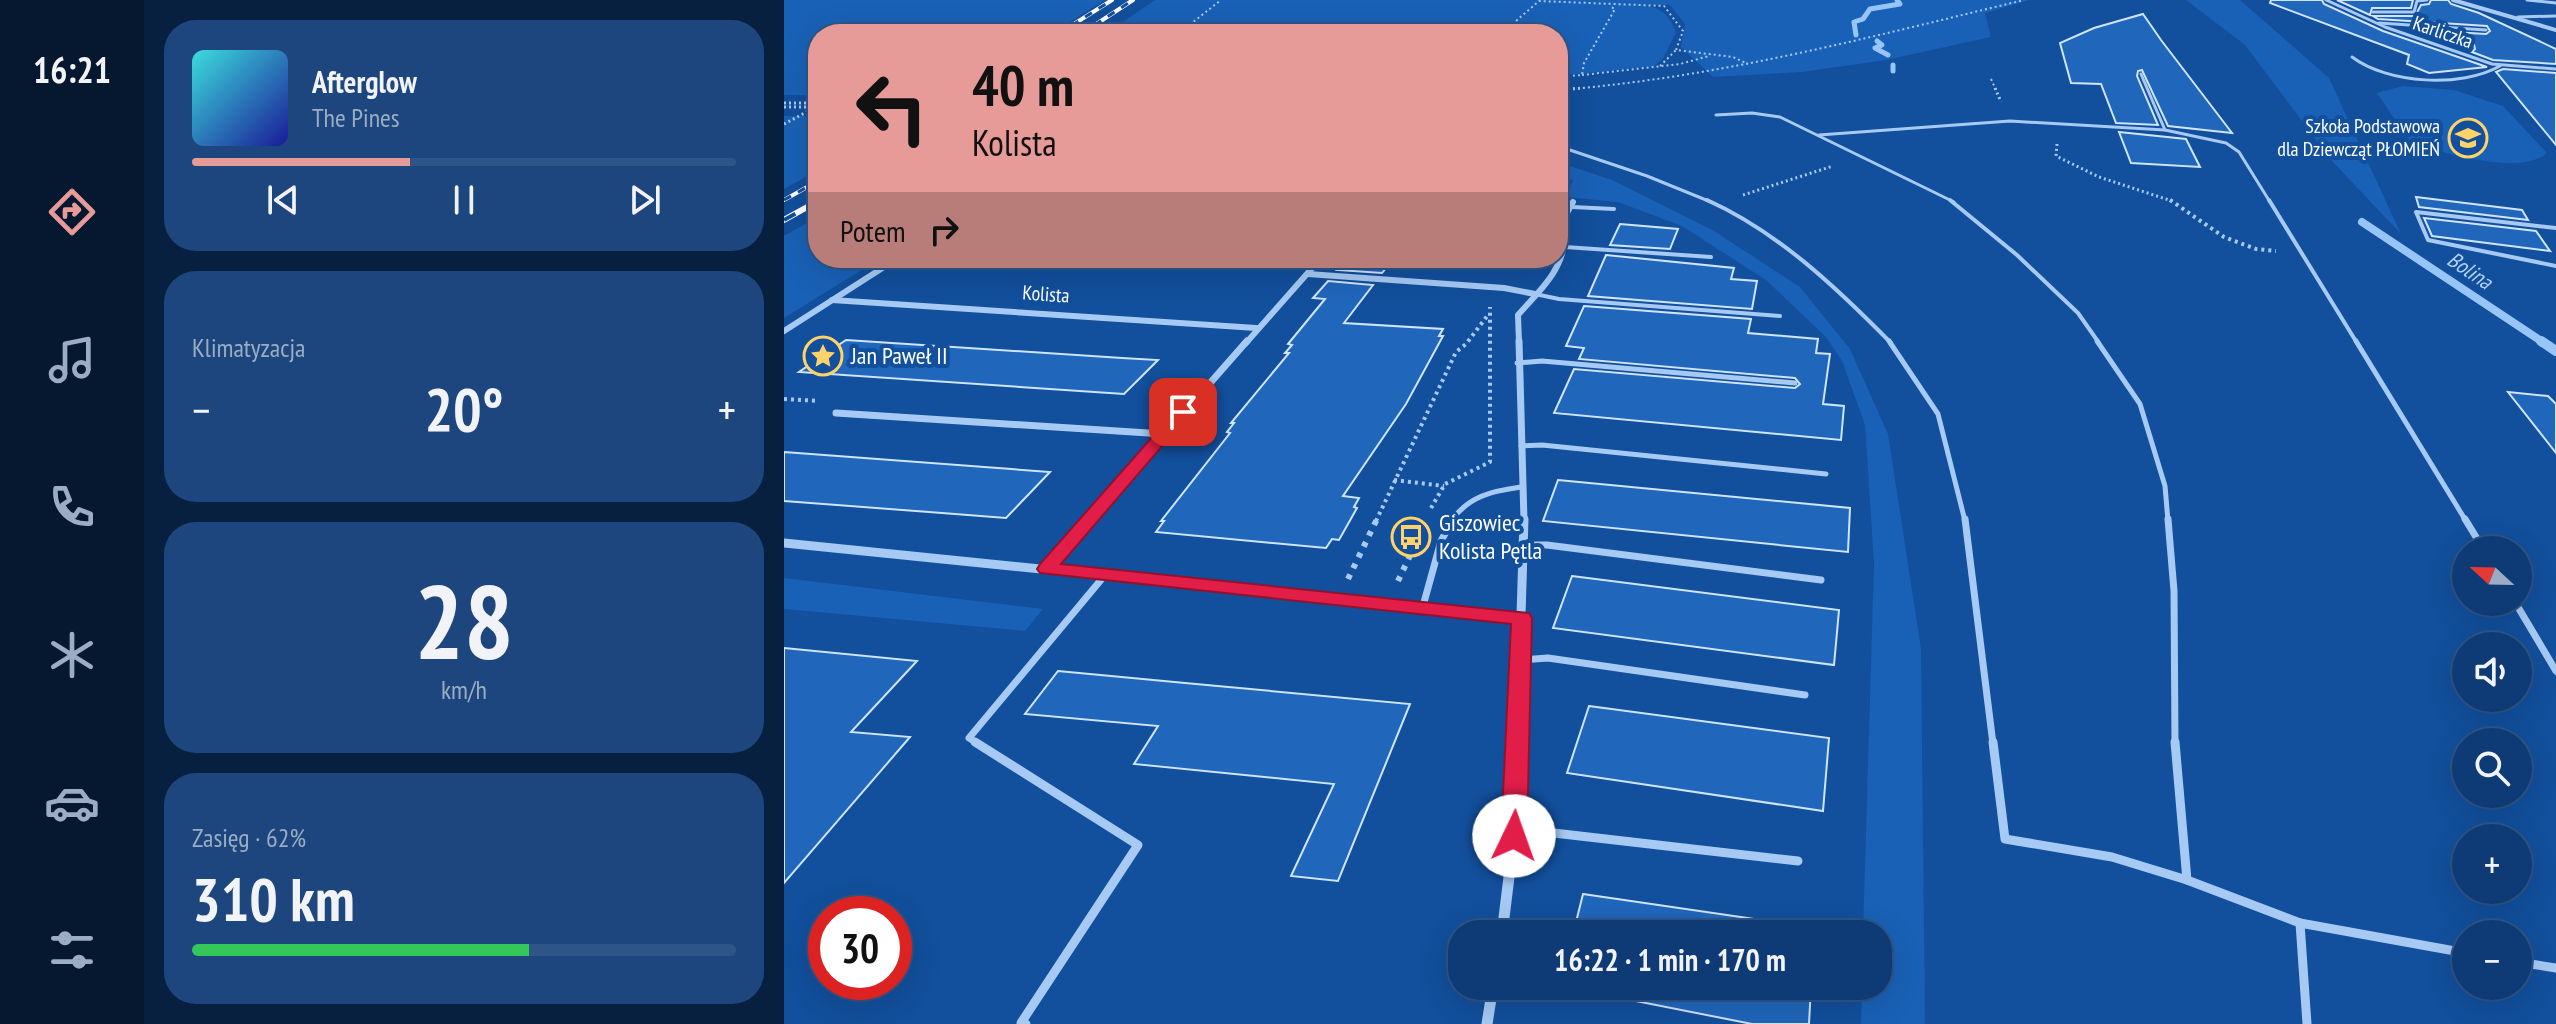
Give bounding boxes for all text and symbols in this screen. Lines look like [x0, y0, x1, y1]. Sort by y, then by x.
street label: Karliczka [2410, 10, 2476, 54]
text: 16:21 [33, 46, 111, 93]
text: 40 m [972, 49, 1074, 121]
icon: left [840, 56, 944, 160]
text: Afterglow [312, 62, 417, 101]
text: The Pines [312, 101, 400, 134]
place label: Szkoła Podstawowa dla Dziewcząt PŁOMIEŃ [2277, 113, 2440, 162]
school or university icon: Szkoła Podstawowa dla Dziewcząt PŁOMIEŃ [2447, 117, 2489, 159]
text: Kolista [972, 119, 1057, 166]
icon: previous [261, 178, 305, 222]
icon: pause [442, 178, 486, 222]
icon: next [623, 178, 667, 222]
icon: directions [44, 184, 100, 240]
icon: right [922, 208, 966, 252]
text: Potem [840, 211, 906, 250]
water label: Bolina [2442, 245, 2499, 296]
street label: Kolista [1022, 279, 1070, 309]
text: Klimatyzacja [192, 331, 305, 364]
icon: music [44, 332, 100, 388]
place icon: Jan Paweł II [802, 335, 844, 377]
place label: Jan Paweł II [850, 340, 948, 371]
text: 20° [424, 370, 504, 448]
pin [1149, 378, 1217, 446]
text: − [192, 381, 210, 438]
text: + [718, 381, 736, 438]
icon: arrive [1161, 390, 1205, 434]
icon: phone [44, 479, 100, 535]
place label: Giszowiec Kolista Pętla [1439, 507, 1542, 566]
bus stop icon: Giszowiec Kolista Pętla [1390, 516, 1432, 558]
north arrow [2452, 536, 2532, 616]
map controls [2452, 536, 2532, 1000]
text: 28 [414, 553, 514, 688]
icon: climate [44, 627, 100, 683]
button: sound [2452, 632, 2532, 712]
text: km/h [441, 673, 487, 706]
button: search [2452, 728, 2532, 808]
icon: car [44, 775, 100, 831]
position arrow [1472, 794, 1556, 878]
text: Zasięg · 62% [192, 821, 306, 854]
button: + [2452, 824, 2532, 904]
text: 310 km [192, 860, 355, 938]
speed limit sign: 30 [808, 896, 912, 1000]
button: − [2452, 920, 2532, 1000]
icon: filters [44, 922, 100, 978]
text: 16:22 · 1 min · 170 m [1554, 940, 1786, 979]

